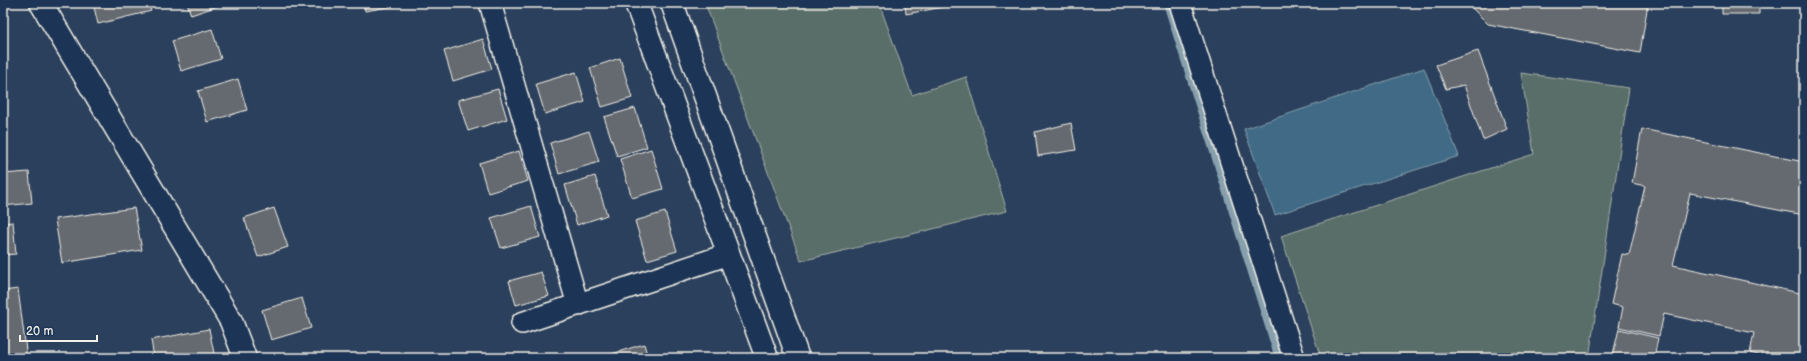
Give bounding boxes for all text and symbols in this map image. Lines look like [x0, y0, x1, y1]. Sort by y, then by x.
scale bar [20, 317, 97, 343]
text: 20 m [26, 324, 53, 339]

